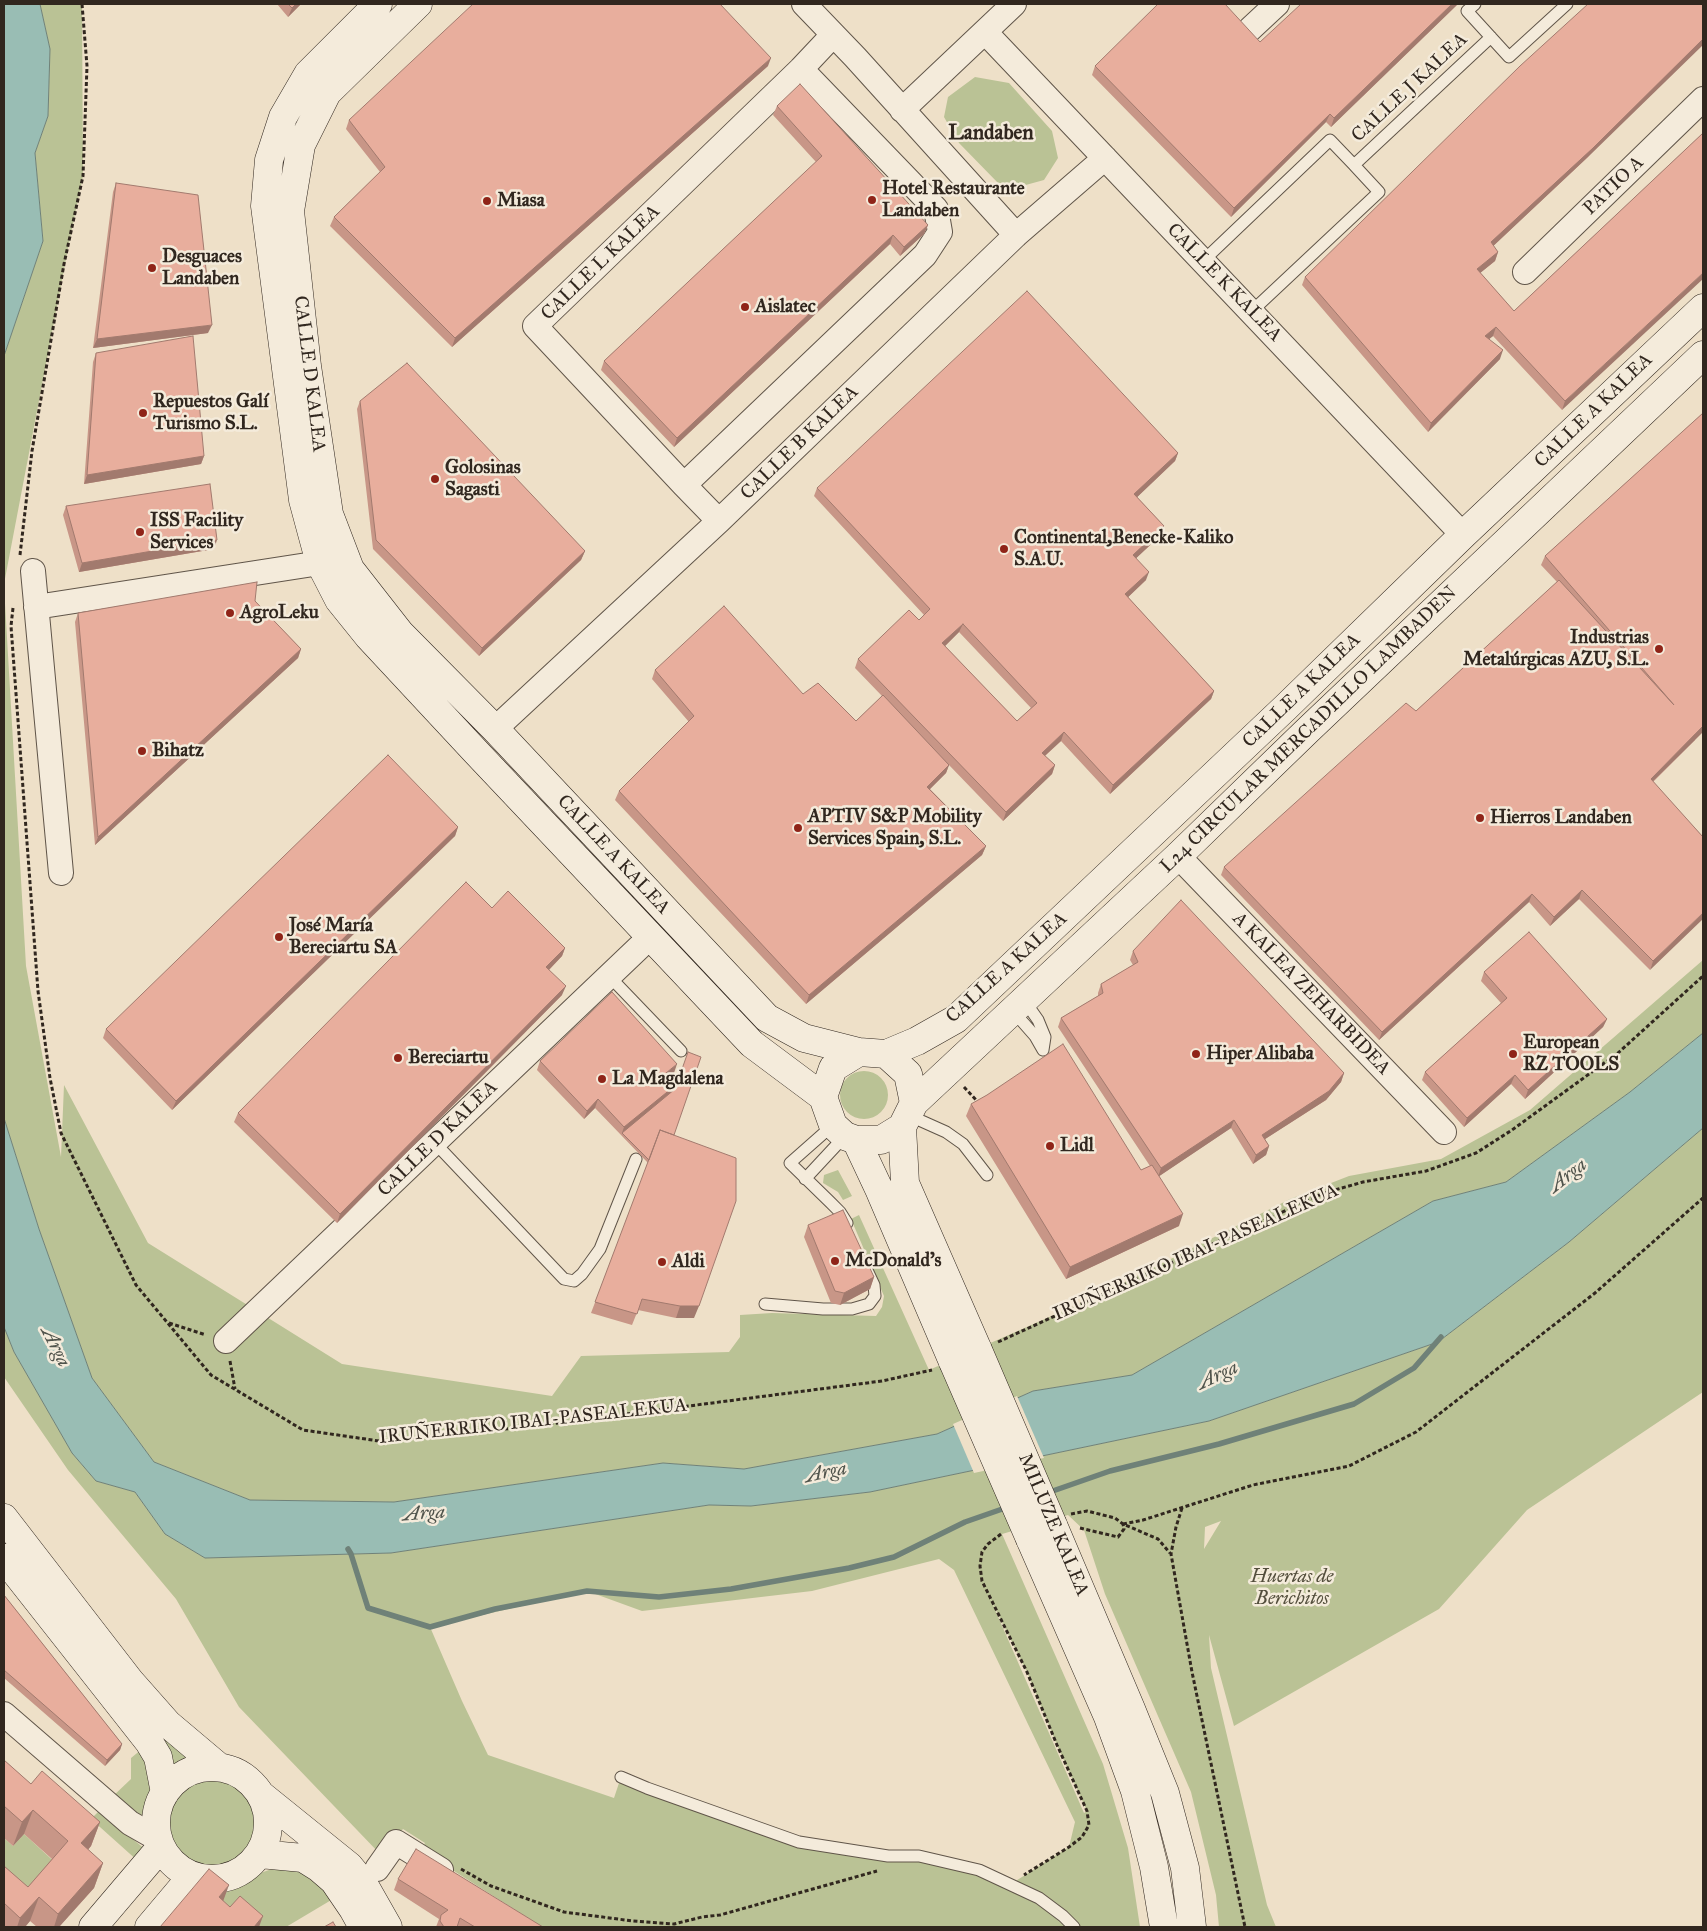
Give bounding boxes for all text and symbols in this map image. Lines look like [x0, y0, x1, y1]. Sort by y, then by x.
street label: CALLE J KALEA [1347, 29, 1473, 147]
district label: Landaben [948, 121, 1034, 147]
street label: PATIO A [1579, 152, 1649, 220]
place label: Hotel Restaurante Landaben [882, 178, 1025, 222]
place label: Miasa [497, 190, 545, 212]
marker: Hotel Restaurante Landaben [866, 194, 878, 206]
marker: Miasa [481, 195, 493, 207]
street label: CALLE L KALEA [537, 200, 665, 326]
street label: CALLE K KALEA [1162, 219, 1286, 347]
place label: Desguaces Landaben [162, 246, 242, 290]
marker: Desguaces Landaben [146, 262, 158, 274]
street label: CALLE D KALEA [288, 295, 330, 453]
place label: Aislatec [755, 296, 816, 318]
marker: Aislatec [739, 301, 751, 313]
street label: CALLE A KALEA [1530, 349, 1658, 473]
street label: CALLE B KALEA [736, 381, 864, 505]
place label: Repuestos Galí Turismo S.L. [153, 391, 268, 435]
marker: Repuestos Galí Turismo S.L. [137, 407, 149, 419]
place label: Golosinas Sagasti [445, 457, 521, 501]
marker: Golosinas Sagasti [429, 473, 441, 485]
place label: ISS Facility Services [150, 510, 243, 554]
marker: ISS Facility Services [134, 526, 146, 538]
place label: Continental,Benecke-Kaliko S.A.U. [1014, 527, 1233, 571]
marker: Continental,Benecke-Kaliko S.A.U. [998, 543, 1010, 555]
street label: L24 CIRCULAR MERCADILLO LAMBADEN [1156, 582, 1462, 878]
place label: AgroLeku [240, 602, 319, 624]
marker: AgroLeku [224, 607, 236, 619]
place label: Industrias Metalúrgicas AZU, S.L. [1463, 627, 1649, 671]
street label: CALLE A KALEA [1238, 629, 1366, 753]
marker: Industrias Metalúrgicas AZU, S.L. [1653, 643, 1665, 655]
place label: Bihatz [152, 740, 204, 762]
marker: Bihatz [136, 745, 148, 757]
street label: CALLE A KALEA [552, 791, 674, 919]
place label: APTIV S&P Mobility Services Spain, S.L. [808, 806, 982, 850]
place label: Hierros Landaben [1490, 807, 1632, 829]
marker: Hierros Landaben [1474, 812, 1486, 824]
marker: APTIV S&P Mobility Services Spain, S.L. [792, 822, 804, 834]
street label: CALLE A KALEA [942, 908, 1072, 1028]
street label: A KALEA ZEHARBIDEA [1227, 908, 1395, 1080]
place label: José María Bereciartu SA [289, 915, 397, 959]
marker: José María Bereciartu SA [273, 931, 285, 943]
place label: European RZ TOOLS [1523, 1032, 1619, 1076]
place label: Hiper Alibaba [1206, 1043, 1314, 1065]
place label: Bereciartu [408, 1047, 489, 1069]
marker: Hiper Alibaba [1190, 1048, 1202, 1060]
marker: European RZ TOOLS [1507, 1048, 1519, 1060]
marker: Bereciartu [392, 1052, 404, 1064]
place label: La Magdalena [612, 1068, 723, 1090]
marker: La Magdalena [596, 1073, 608, 1085]
street label: CALLE D KALEA [373, 1076, 503, 1202]
place label: Lidl [1060, 1135, 1094, 1157]
marker: Lidl [1044, 1140, 1056, 1152]
water label: Arga [1544, 1154, 1592, 1198]
street label: IRUÑERRIKO IBAI-PASEALEKUA [1050, 1180, 1342, 1326]
place label: McDonald's [845, 1250, 941, 1272]
place label: Aldi [672, 1251, 705, 1273]
marker: McDonald's [829, 1255, 841, 1267]
marker: Aldi [656, 1256, 668, 1268]
water label: Arga [35, 1323, 75, 1371]
water label: Arga [1194, 1356, 1242, 1396]
street label: IRUÑERRIKO IBAI-PASEALEKUA [378, 1394, 688, 1450]
street label: MILUZE KALEA [1013, 1450, 1093, 1600]
water label: Arga [803, 1457, 849, 1489]
water label: Arga [402, 1501, 446, 1527]
park label: Huertas de Berichitos [1251, 1566, 1333, 1610]

